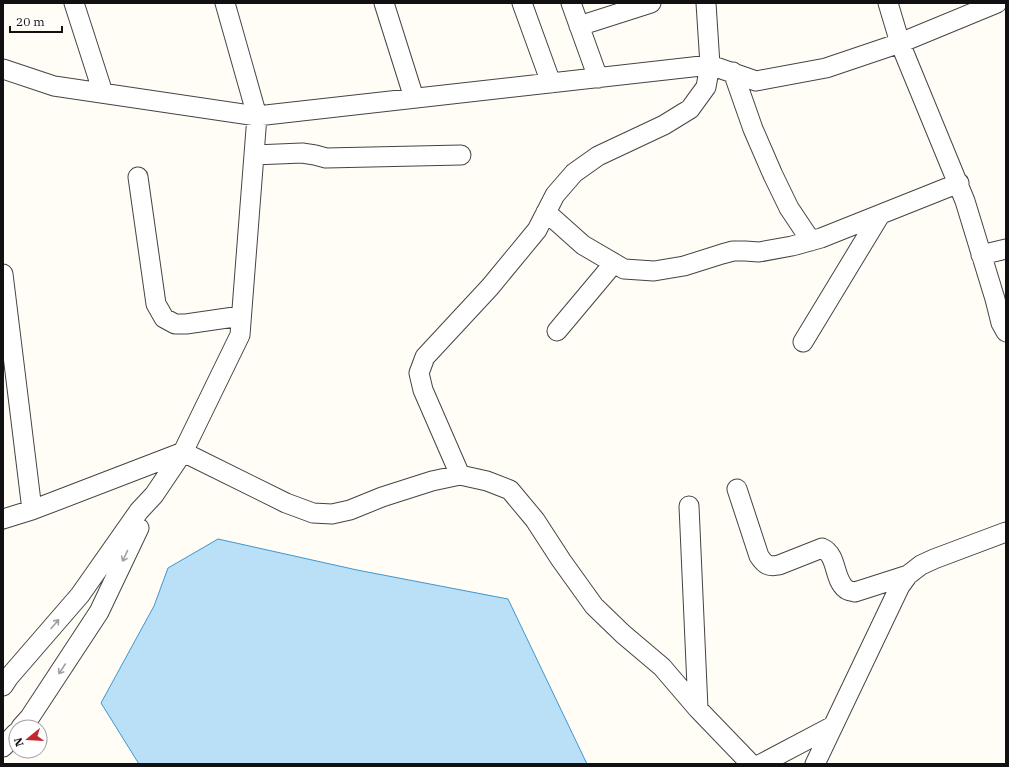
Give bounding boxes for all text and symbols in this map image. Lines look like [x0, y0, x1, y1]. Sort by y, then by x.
scale bar [10, 8, 62, 34]
text: 20 m [16, 14, 45, 29]
one-way arrow [121, 550, 128, 562]
one-way arrow [50, 619, 60, 629]
one-way arrow [57, 663, 65, 675]
north arrow [8, 719, 48, 759]
text: N [10, 736, 26, 748]

